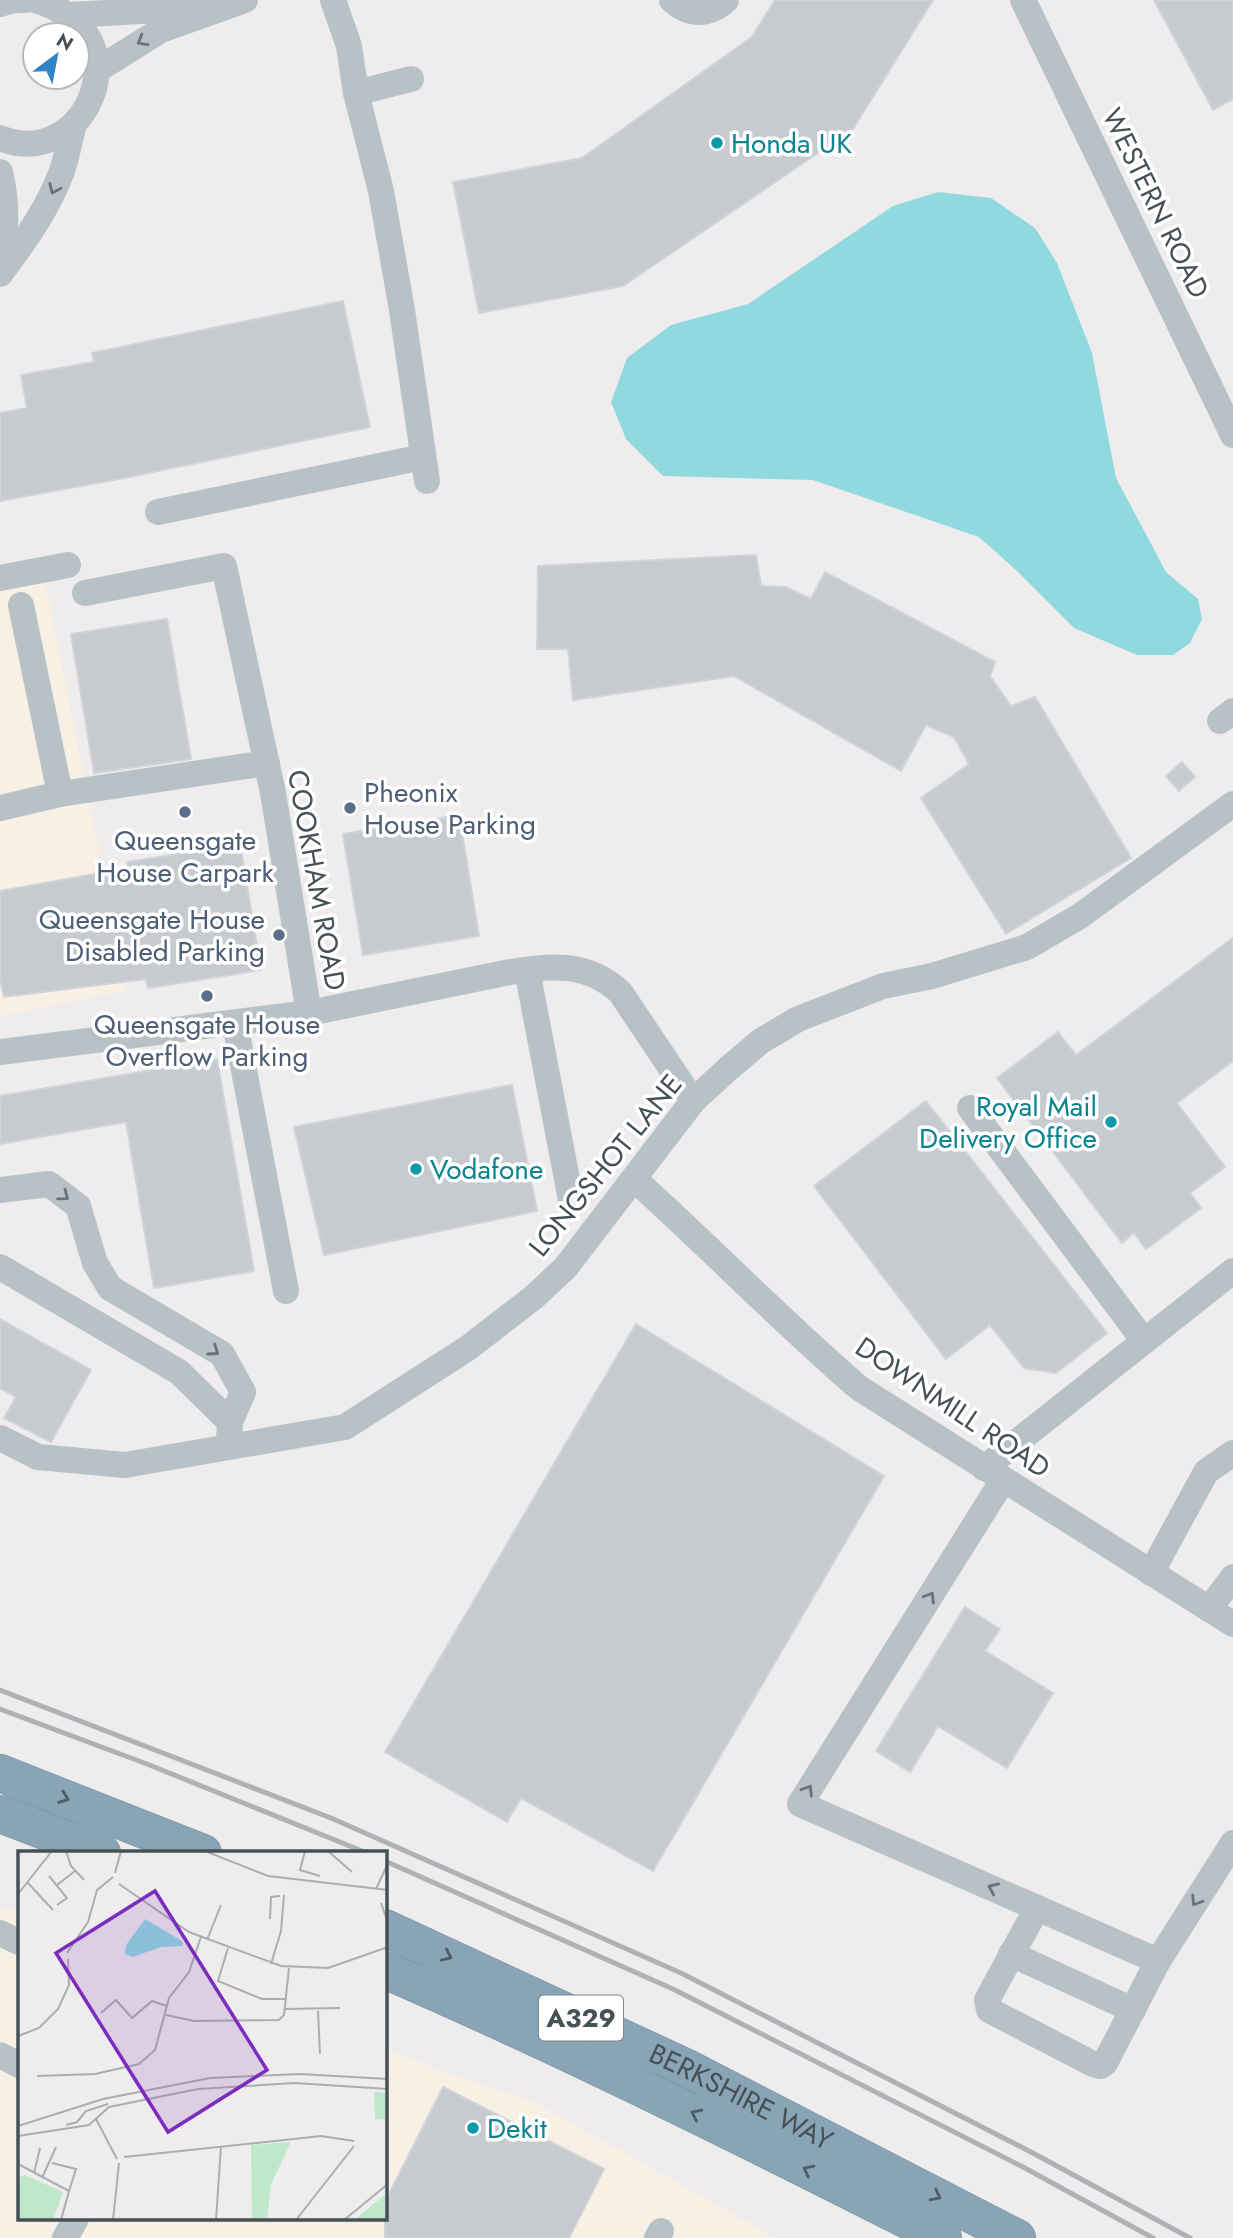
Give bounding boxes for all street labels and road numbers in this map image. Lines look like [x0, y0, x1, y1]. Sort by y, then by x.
street label: WESTERN ROAD [1092, 101, 1219, 305]
street label: COOKHAM ROAD [277, 767, 356, 994]
street label: LONGSHOT LANE [519, 1065, 692, 1265]
street label: DOWNMILL ROAD [847, 1327, 1058, 1488]
road number: A329 [539, 1996, 623, 2040]
street label: BERKSHIRE WAY [642, 2033, 840, 2161]

